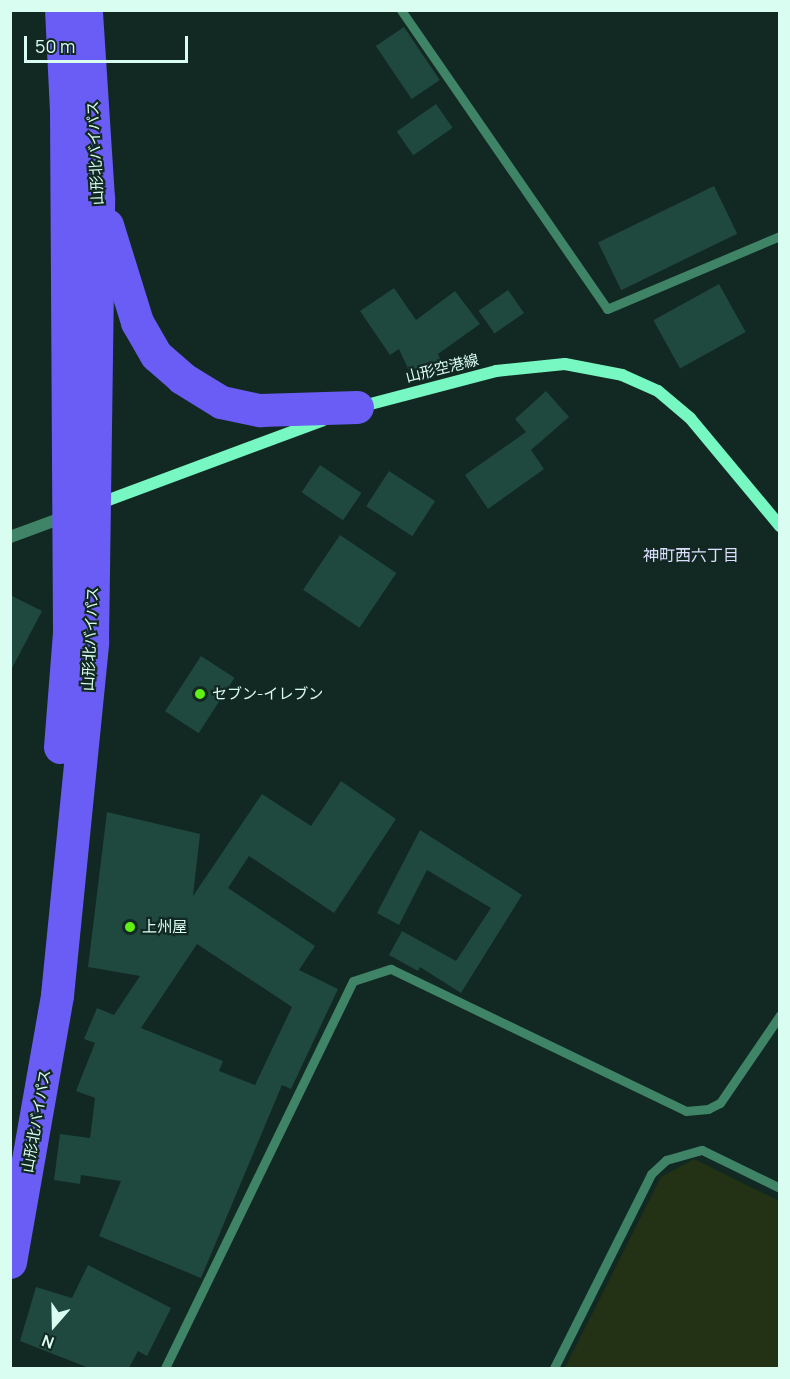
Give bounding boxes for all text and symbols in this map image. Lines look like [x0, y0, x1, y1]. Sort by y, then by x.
scale bar [27, 24, 190, 62]
text: 50 m [35, 34, 75, 58]
street label: 山形北バイパス [83, 100, 107, 206]
street label: 山形空港線 [403, 350, 481, 386]
district label: 神町西六丁目 [643, 545, 739, 565]
street label: 山形北バイパス [78, 586, 102, 692]
place label: セブン-イレブン [212, 685, 323, 703]
marker: セブン-イレブン [193, 687, 207, 701]
place label: 上州屋 [142, 918, 187, 936]
marker: 上州屋 [123, 920, 137, 934]
street label: 山形北バイパス [18, 1068, 54, 1174]
north arrow [24, 1295, 84, 1355]
text: N [39, 1330, 57, 1354]

